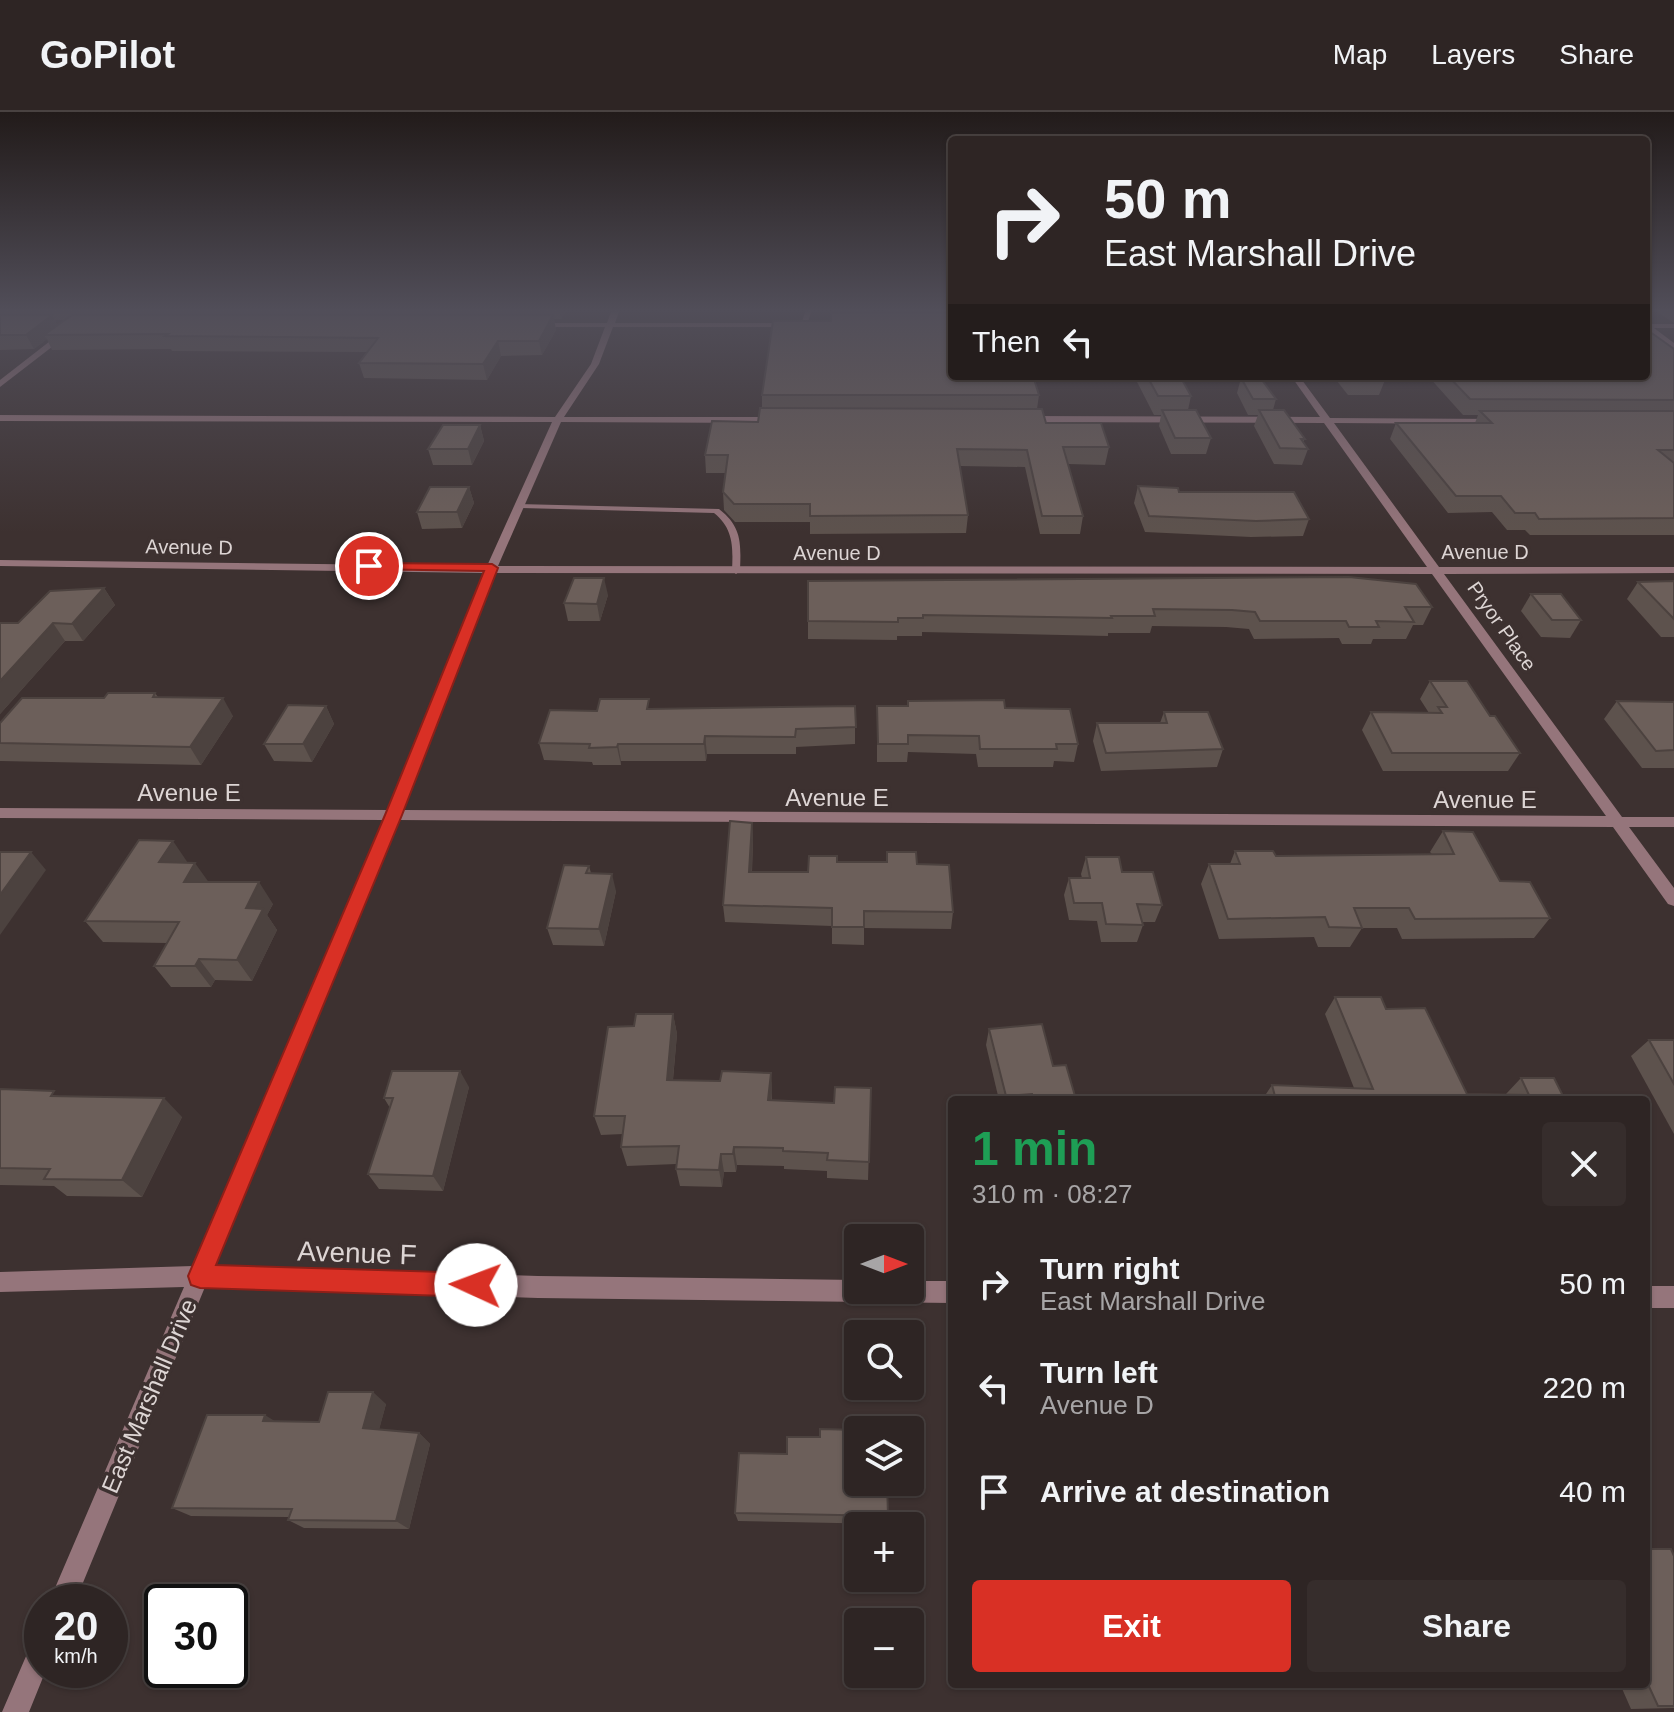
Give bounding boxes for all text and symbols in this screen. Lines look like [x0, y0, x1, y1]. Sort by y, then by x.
text: GoPilot [40, 34, 175, 76]
text: Map [1333, 39, 1387, 70]
text: Layers [1431, 39, 1515, 70]
text: Share [1559, 39, 1634, 70]
text: 50 m [1104, 167, 1232, 230]
icon: right [972, 168, 1076, 272]
text: East Marshall Drive [1104, 233, 1416, 274]
icon: left [1056, 320, 1100, 364]
text: Then [972, 325, 1040, 358]
pin [335, 532, 403, 600]
street label: Avenue D [145, 535, 233, 559]
street label: Avenue D [1441, 541, 1529, 563]
street label: Avenue D [793, 542, 881, 564]
icon: arrive [347, 544, 391, 588]
street label: Pryor Place [1463, 577, 1541, 675]
street label: Avenue E [137, 779, 241, 806]
street label: Avenue E [785, 784, 889, 811]
street label: Avenue E [1433, 786, 1537, 813]
text: 1 min [972, 1122, 1097, 1175]
button: close [1542, 1122, 1626, 1206]
text: 310 m · 08:27 [972, 1179, 1132, 1209]
north arrow [844, 1224, 924, 1304]
map controls [844, 1224, 924, 1688]
street label: Avenue F [297, 1235, 417, 1271]
position arrow [434, 1243, 518, 1327]
text: Turn right [1040, 1252, 1179, 1285]
icon: right [972, 1262, 1016, 1306]
text: 50 m [1559, 1267, 1626, 1300]
text: East Marshall Drive [1040, 1286, 1265, 1316]
street label: East Marshall Drive [96, 1295, 202, 1497]
button: search [844, 1320, 924, 1400]
text: Turn left [1040, 1356, 1158, 1389]
icon: left [972, 1366, 1016, 1410]
text: 220 m [1543, 1371, 1626, 1404]
text: Avenue D [1040, 1390, 1154, 1420]
button: layers [844, 1416, 924, 1496]
icon: arrive [972, 1470, 1016, 1514]
text: Arrive at destination [1040, 1475, 1330, 1508]
text: 40 m [1559, 1475, 1626, 1508]
button: + [844, 1512, 924, 1592]
button: Exit [972, 1580, 1291, 1672]
button: Share [1307, 1580, 1626, 1672]
speed limit sign: 30 [144, 1584, 248, 1688]
text: 20 [54, 1604, 98, 1648]
button: − [844, 1608, 924, 1688]
text: km/h [54, 1645, 98, 1667]

